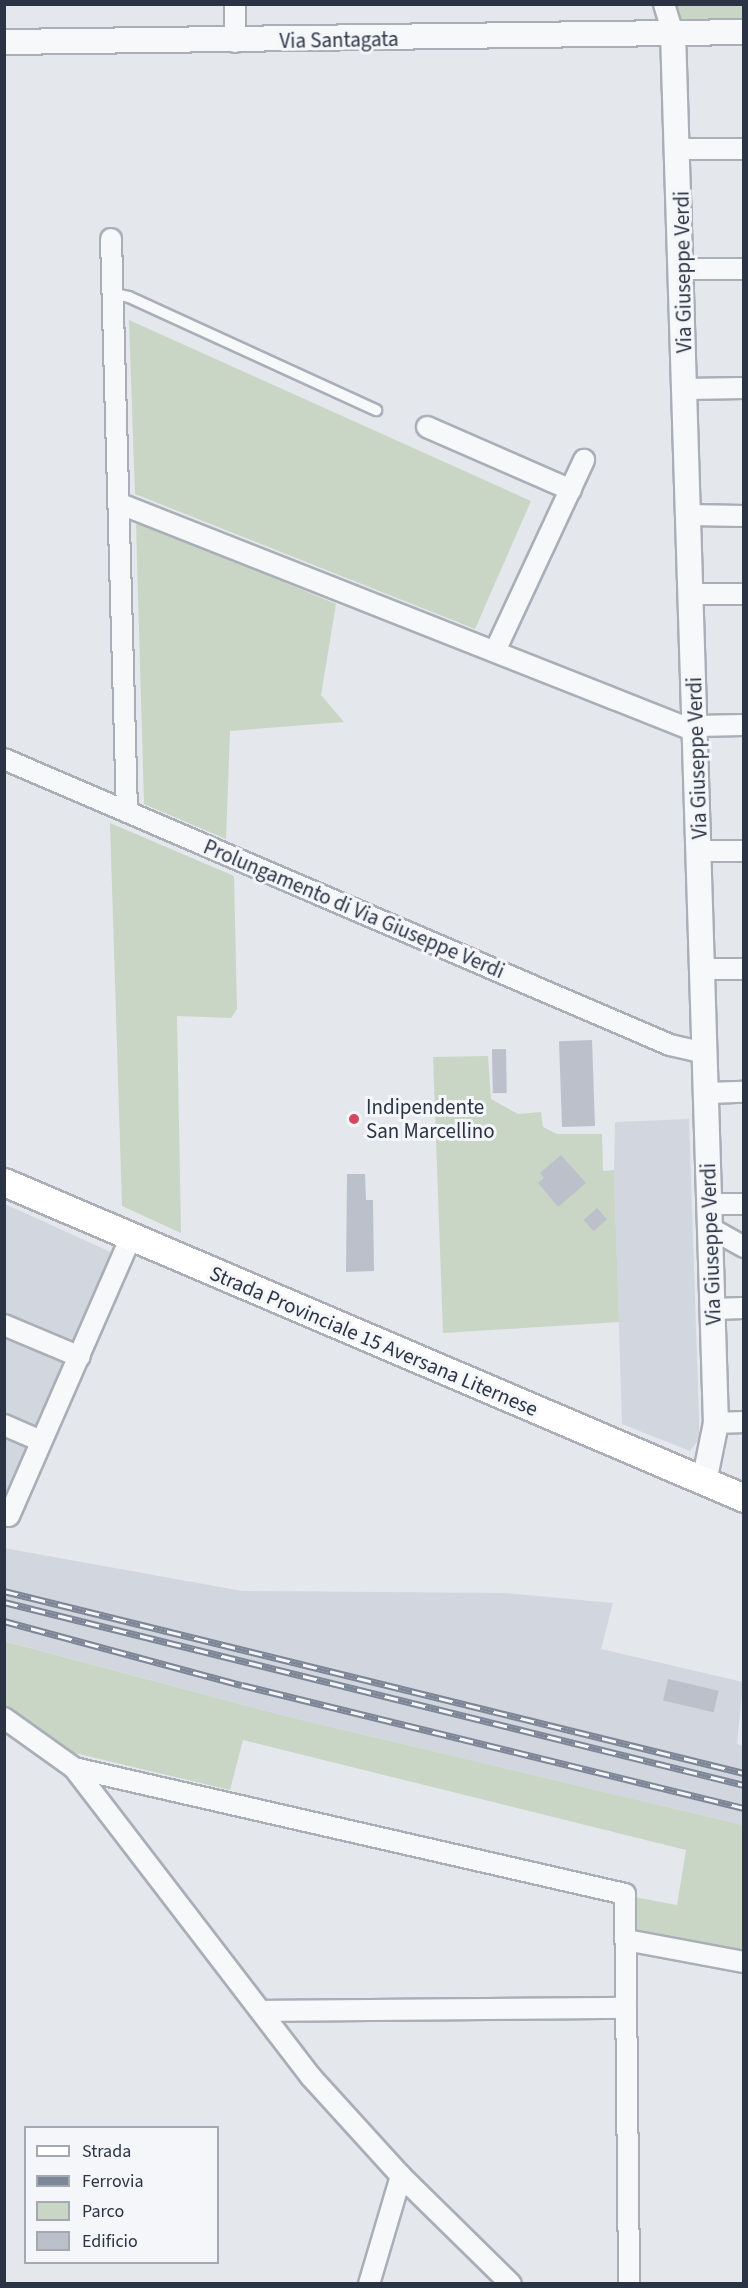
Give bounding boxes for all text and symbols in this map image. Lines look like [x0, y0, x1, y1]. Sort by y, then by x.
street label: Via Santagata [279, 26, 399, 54]
street label: Via Giuseppe Verdi [669, 191, 697, 353]
street label: Via Giuseppe Verdi [682, 676, 712, 840]
street label: Prolungamento di Via Giuseppe Verdi [200, 834, 508, 984]
place label: Indipendente San Marcellino [366, 1094, 495, 1144]
marker: Indipendente San Marcellino [347, 1112, 361, 1126]
street label: Via Giuseppe Verdi [696, 1162, 726, 1326]
street label: Strada Provinciale 15 Aversana Liternese [206, 1260, 542, 1422]
legend [24, 2126, 219, 2264]
text: Strada [82, 2139, 131, 2164]
text: Ferrovia [82, 2169, 143, 2194]
text: Parco [82, 2199, 124, 2224]
text: Edificio [82, 2229, 138, 2254]

